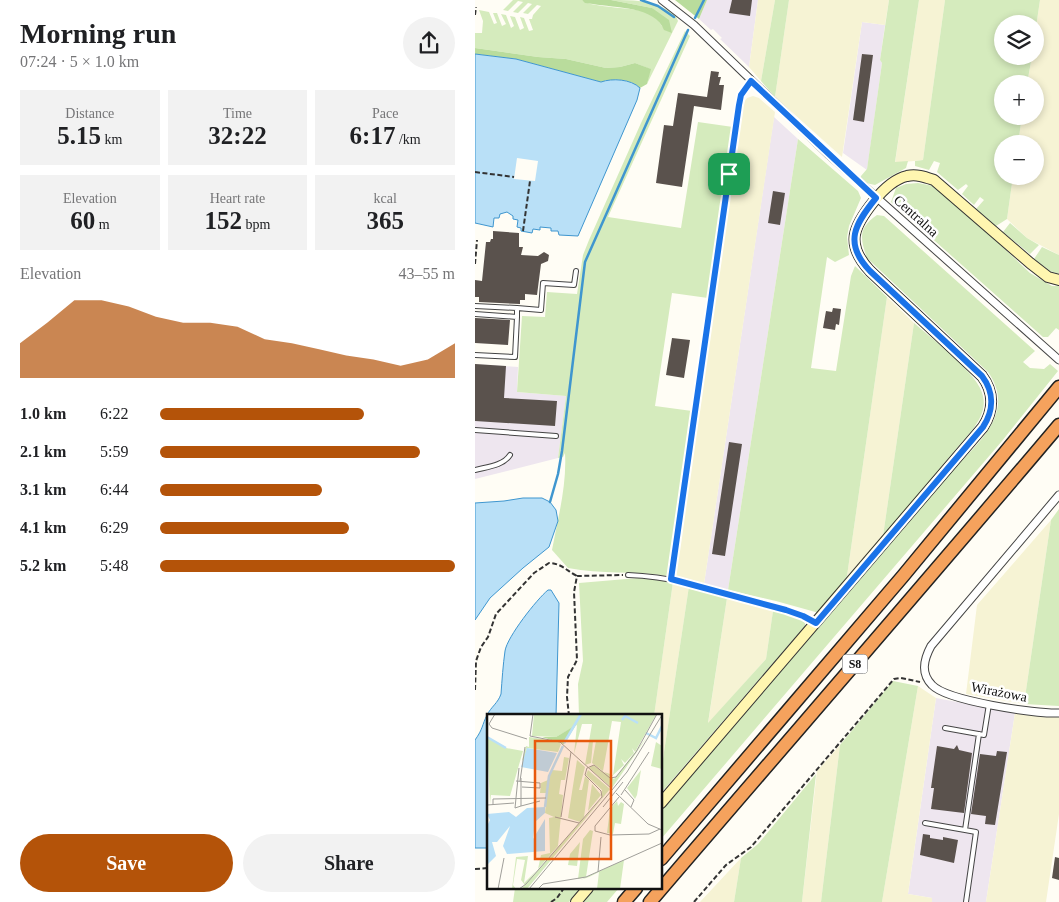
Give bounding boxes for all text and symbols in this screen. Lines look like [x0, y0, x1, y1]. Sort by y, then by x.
map controls [994, 15, 1044, 185]
button: layers [994, 15, 1044, 65]
button: share [403, 17, 455, 69]
text: Morning run [20, 18, 176, 49]
text: 07:24 · 5 × 1.0 km [20, 53, 139, 70]
button: + [994, 75, 1044, 125]
text: Distance [65, 106, 114, 121]
text: Time [223, 106, 252, 121]
text: Pace [372, 106, 398, 121]
text: 5.15 [57, 122, 101, 149]
text: 32:22 [208, 122, 267, 149]
text: 6:17 [350, 122, 395, 149]
text: km [101, 132, 122, 147]
text: /km [395, 132, 421, 147]
button: − [994, 135, 1044, 185]
pin [708, 153, 750, 195]
icon: arrive [715, 160, 743, 188]
text: Elevation [63, 191, 117, 206]
text: Heart rate [210, 191, 265, 206]
text: kcal [374, 191, 397, 206]
street label: Centralna [891, 192, 942, 240]
text: 60 [70, 207, 95, 234]
text: 152 [205, 207, 242, 234]
text: 365 [366, 207, 404, 234]
text: m [95, 217, 110, 232]
text: bpm [242, 217, 270, 232]
text: Elevation [20, 265, 81, 282]
text: 43–55 m [399, 265, 455, 282]
text: 1.0 km [20, 405, 66, 422]
text: 6:22 [100, 405, 128, 422]
text: 2.1 km [20, 443, 66, 460]
text: 5:59 [100, 443, 128, 460]
text: 3.1 km [20, 481, 66, 498]
text: 6:44 [100, 481, 128, 498]
text: 4.1 km [20, 519, 66, 536]
text: 6:29 [100, 519, 128, 536]
text: 5.2 km [20, 557, 66, 574]
text: 5:48 [100, 557, 128, 574]
road number: S8 [843, 654, 867, 674]
street label: Wirażowa [970, 679, 1029, 705]
inset map [487, 714, 663, 890]
button: Save [20, 834, 233, 892]
button: Share [243, 834, 455, 892]

